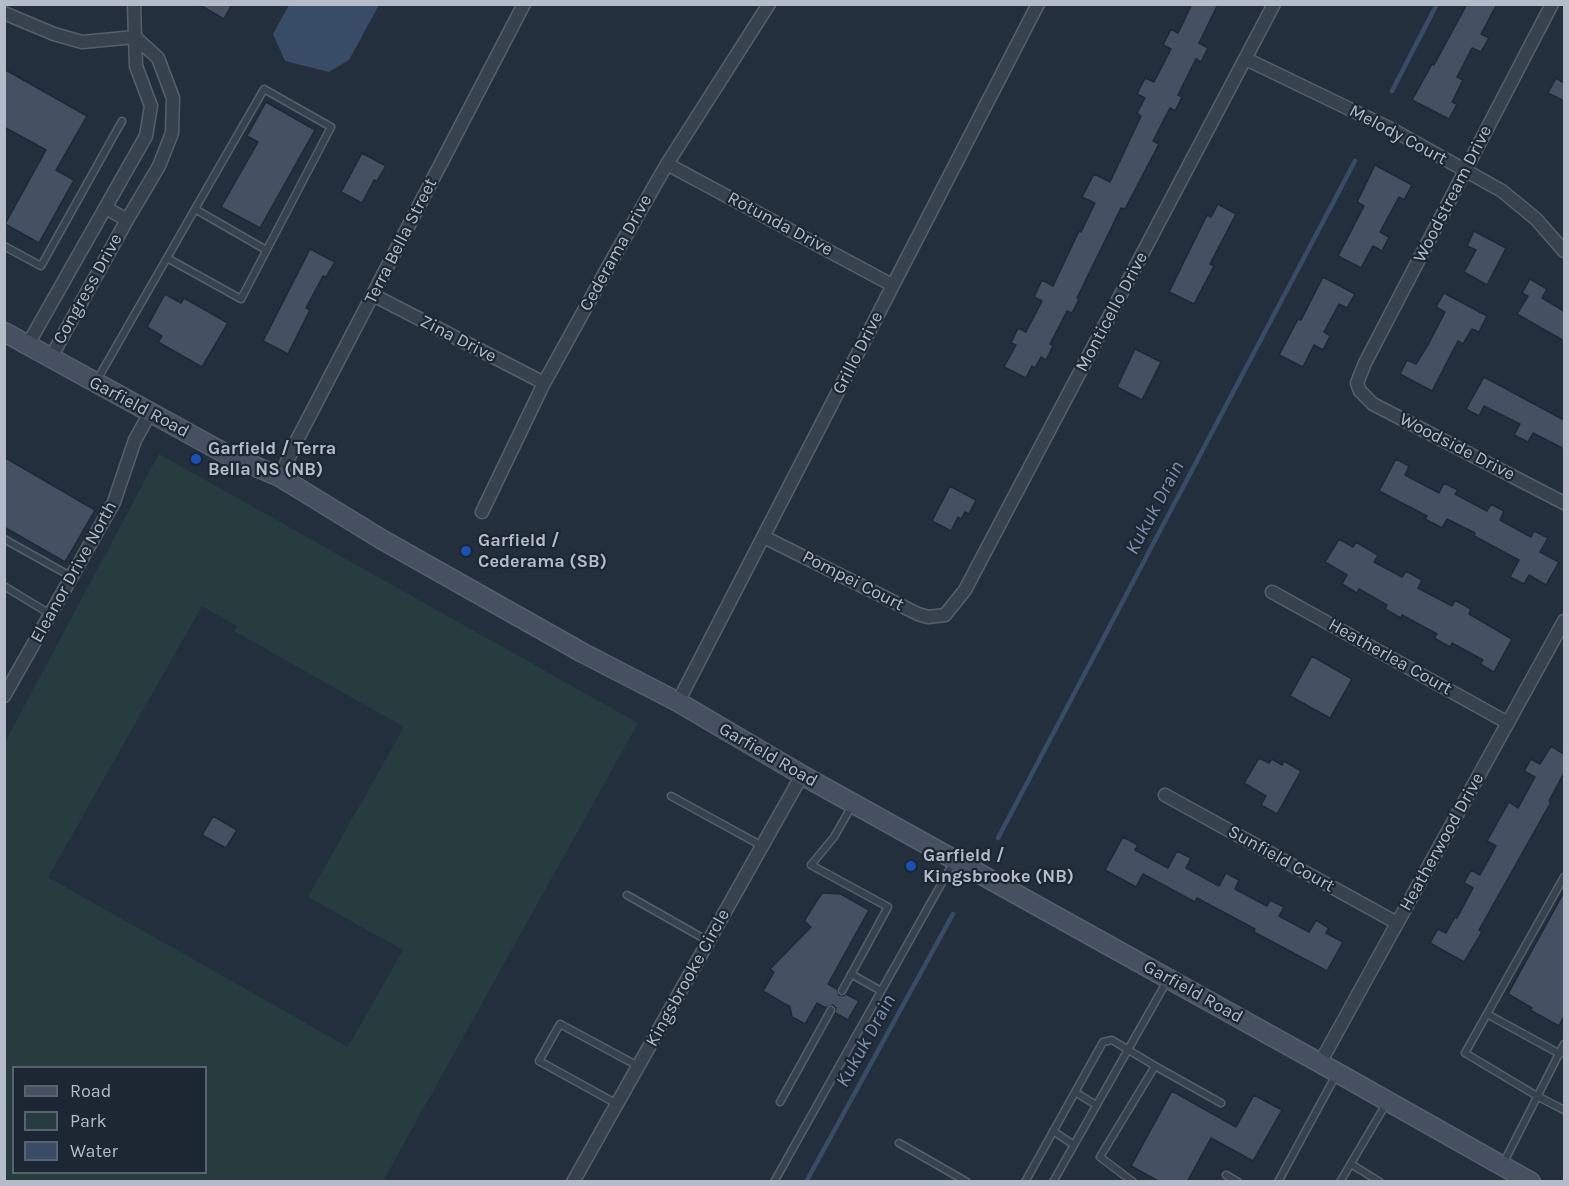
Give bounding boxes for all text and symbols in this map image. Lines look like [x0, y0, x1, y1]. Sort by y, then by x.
street label: Melody Court [1345, 100, 1451, 170]
street label: Woodstream Drive [1409, 122, 1497, 266]
street label: Terra Bella Street [360, 175, 442, 307]
street label: Rotunda Drive [724, 187, 836, 261]
street label: Cederama Drive [575, 191, 657, 315]
street label: Congress Drive [49, 230, 127, 348]
street label: Monticello Drive [1071, 248, 1153, 376]
street label: Grillo Drive [828, 308, 888, 398]
street label: Zina Drive [416, 311, 500, 367]
street label: Garfield Road [85, 372, 193, 442]
street label: Woodside Drive [1396, 409, 1518, 485]
place label: Garfield / Terra Bella NS (NB) [208, 438, 336, 480]
marker: Garfield / Terra Bella NS (NB) [189, 452, 203, 466]
water label: Kukuk Drain [1120, 457, 1190, 559]
street label: Eleanor Drive North [26, 497, 122, 647]
place label: Garfield / Cederama (SB) [478, 530, 607, 572]
marker: Garfield / Cederama (SB) [459, 544, 473, 558]
street label: Pompei Court [799, 546, 907, 616]
street label: Heatherlea Court [1324, 614, 1456, 700]
street label: Garfield Road [715, 718, 821, 792]
street label: Heatherwood Drive [1395, 769, 1489, 915]
street label: Sunfield Court [1224, 821, 1338, 897]
place label: Garfield / Kingsbrooke (NB) [923, 845, 1074, 888]
marker: Garfield / Kingsbrooke (NB) [904, 859, 918, 873]
street label: Kingsbrooke Circle [641, 906, 735, 1050]
street label: Garfield Road [1140, 956, 1246, 1028]
water label: Kukuk Drain [831, 990, 901, 1092]
legend [12, 1066, 207, 1174]
text: Road [70, 1080, 111, 1102]
text: Park [70, 1110, 107, 1132]
text: Water [70, 1140, 118, 1162]

